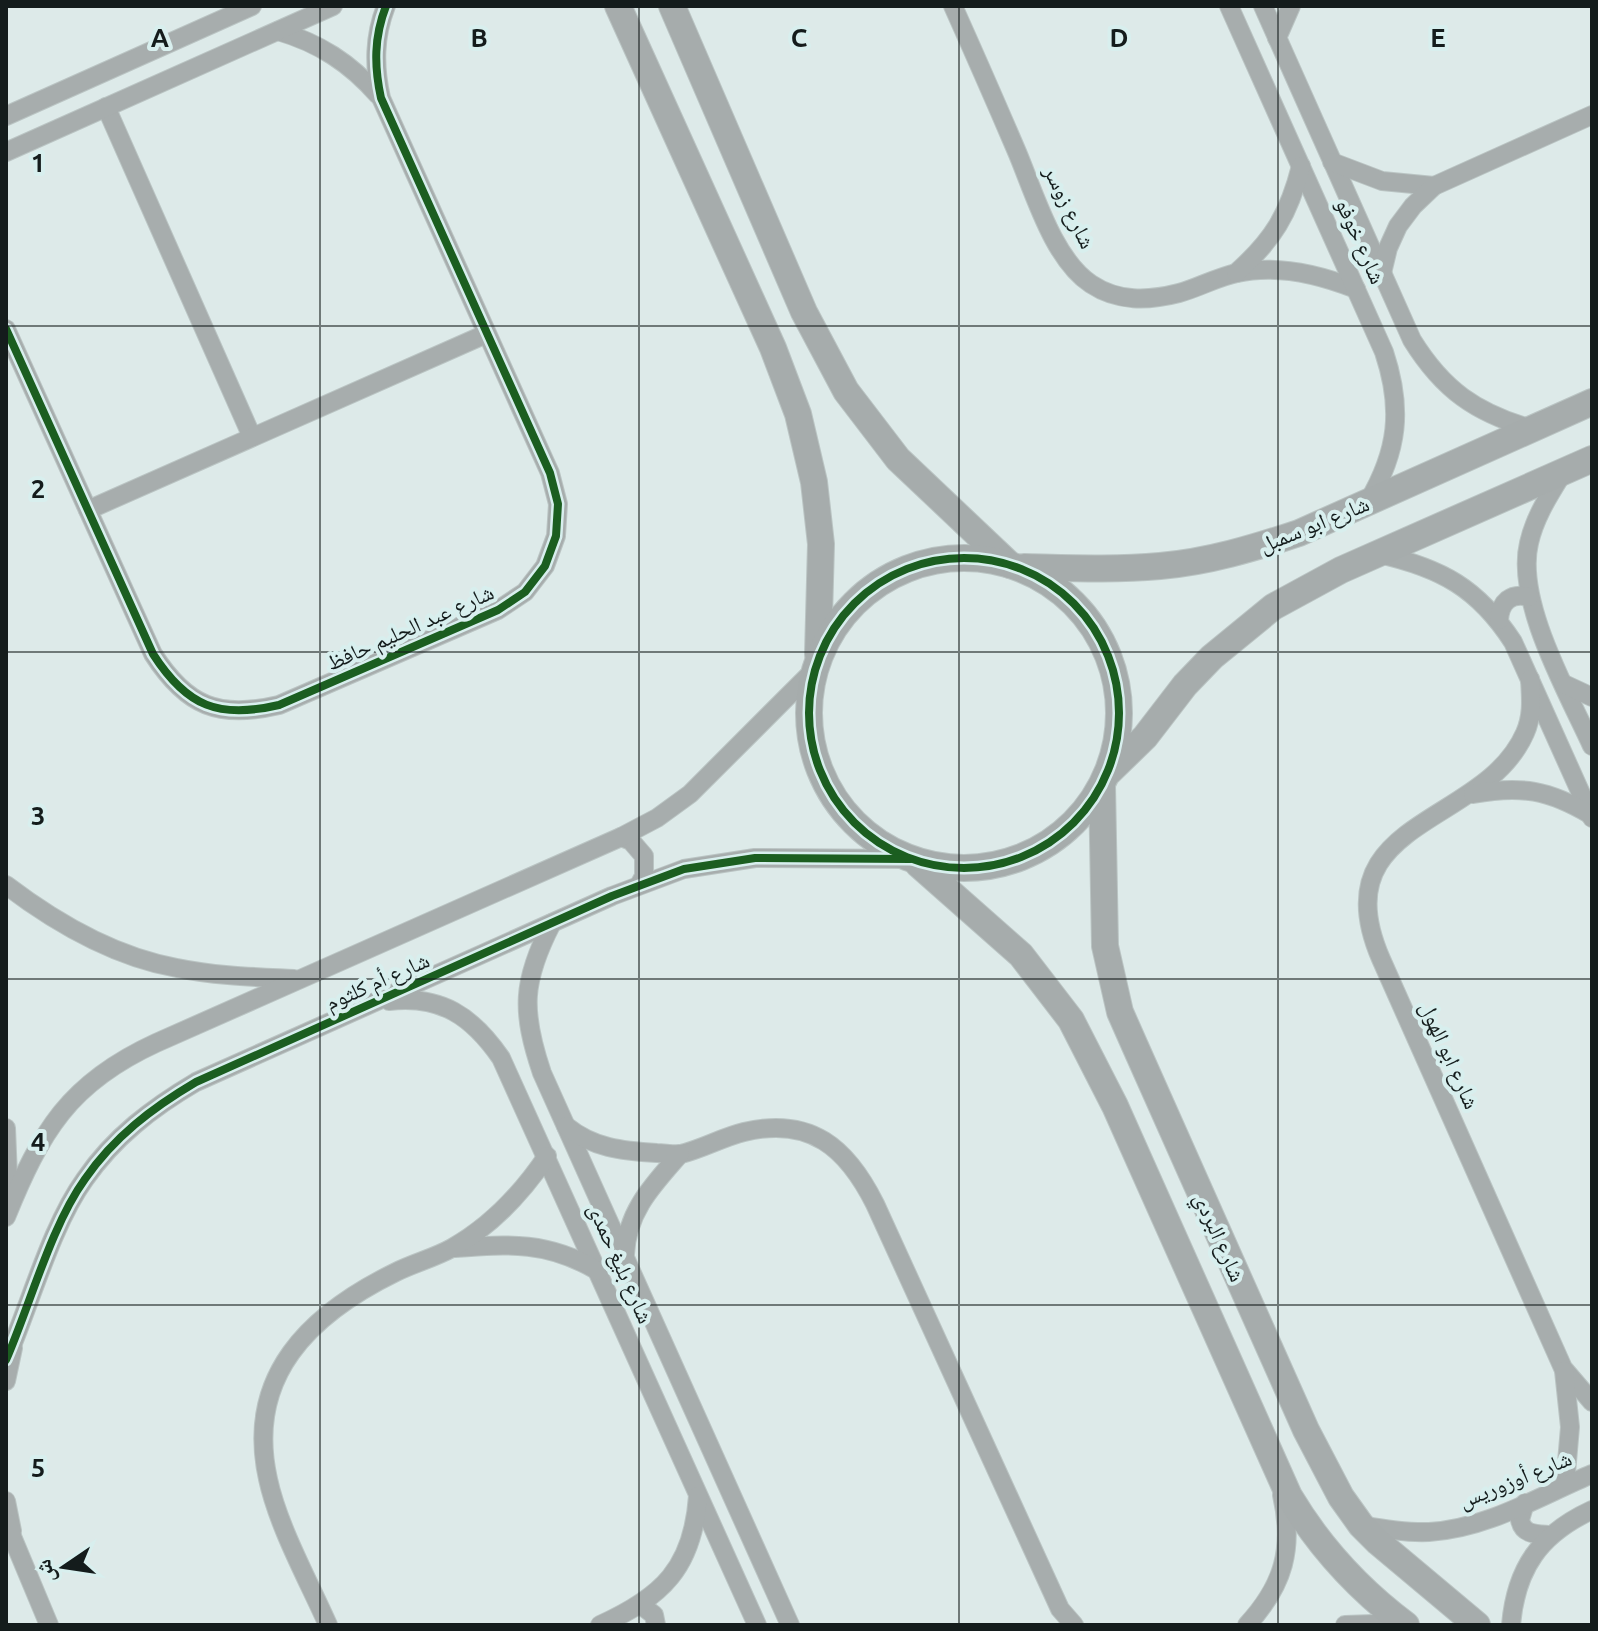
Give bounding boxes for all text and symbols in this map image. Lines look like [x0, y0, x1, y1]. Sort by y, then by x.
text: A [151, 23, 170, 52]
text: B [470, 23, 488, 52]
text: C [791, 23, 808, 52]
text: D [1110, 23, 1128, 52]
text: E [1430, 23, 1446, 52]
text: 1 [31, 148, 45, 177]
street label: شارع زوسر [1037, 160, 1101, 253]
street label: شارع خوفو [1330, 194, 1391, 288]
text: 2 [31, 474, 45, 503]
street label: شارع ابو سمبل [1255, 490, 1373, 559]
street label: شارع عبد الحليم حافظ [322, 578, 498, 677]
text: 3 [31, 801, 45, 830]
street label: شارع أم كلثوم [321, 946, 434, 1017]
street label: شارع ابو الهول [1414, 997, 1485, 1113]
text: 4 [31, 1127, 45, 1156]
street label: شارع البردي [1185, 1188, 1251, 1287]
street label: شارع بليغ حمدى [582, 1199, 659, 1328]
street label: شارع أوزوريس [1455, 1445, 1576, 1514]
text: 5 [31, 1453, 45, 1482]
north arrow [24, 1527, 104, 1607]
text: ش [29, 1557, 61, 1586]

